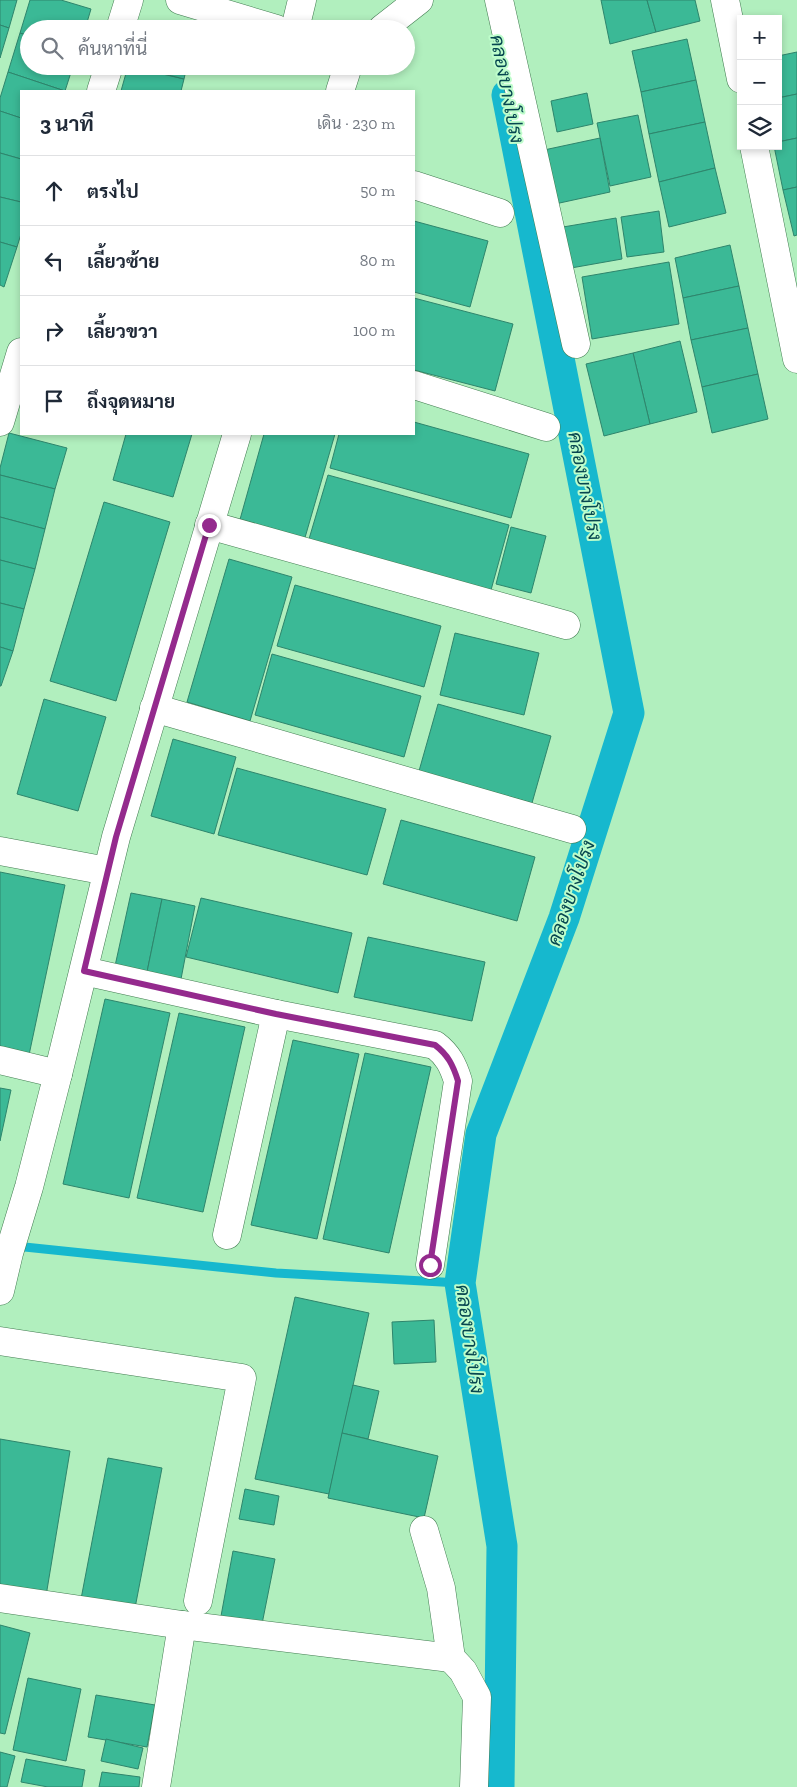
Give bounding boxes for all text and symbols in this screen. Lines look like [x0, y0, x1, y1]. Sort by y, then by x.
map controls [737, 15, 782, 150]
button: + [737, 15, 782, 60]
search box [20, 20, 415, 75]
water label: คลองบางโปรง [485, 33, 530, 145]
icon: search [38, 34, 66, 62]
text: ค้นหาที่นี่ [78, 37, 147, 60]
button: − [737, 60, 782, 105]
button: layers [737, 105, 782, 150]
text: 3 นาที [40, 111, 94, 136]
text: เดิน · 230 m [317, 114, 395, 133]
icon: ahead [40, 177, 68, 205]
text: ตรงไป [87, 180, 139, 203]
text: 50 m [360, 181, 395, 200]
icon: left [40, 247, 68, 275]
text: เลี้ยวซ้าย [87, 250, 159, 273]
text: 80 m [360, 251, 395, 270]
icon: right [40, 317, 68, 345]
text: เลี้ยวขวา [87, 320, 158, 343]
text: 100 m [353, 321, 395, 340]
icon: arrive [40, 387, 68, 415]
text: ถึงจุดหมาย [87, 390, 175, 413]
water label: คลองบางโปรง [563, 430, 608, 542]
route end [198, 514, 221, 537]
water label: คลองบางโปรง [541, 837, 600, 949]
route start [419, 1254, 442, 1277]
water label: คลองบางโปรง [451, 1283, 490, 1395]

